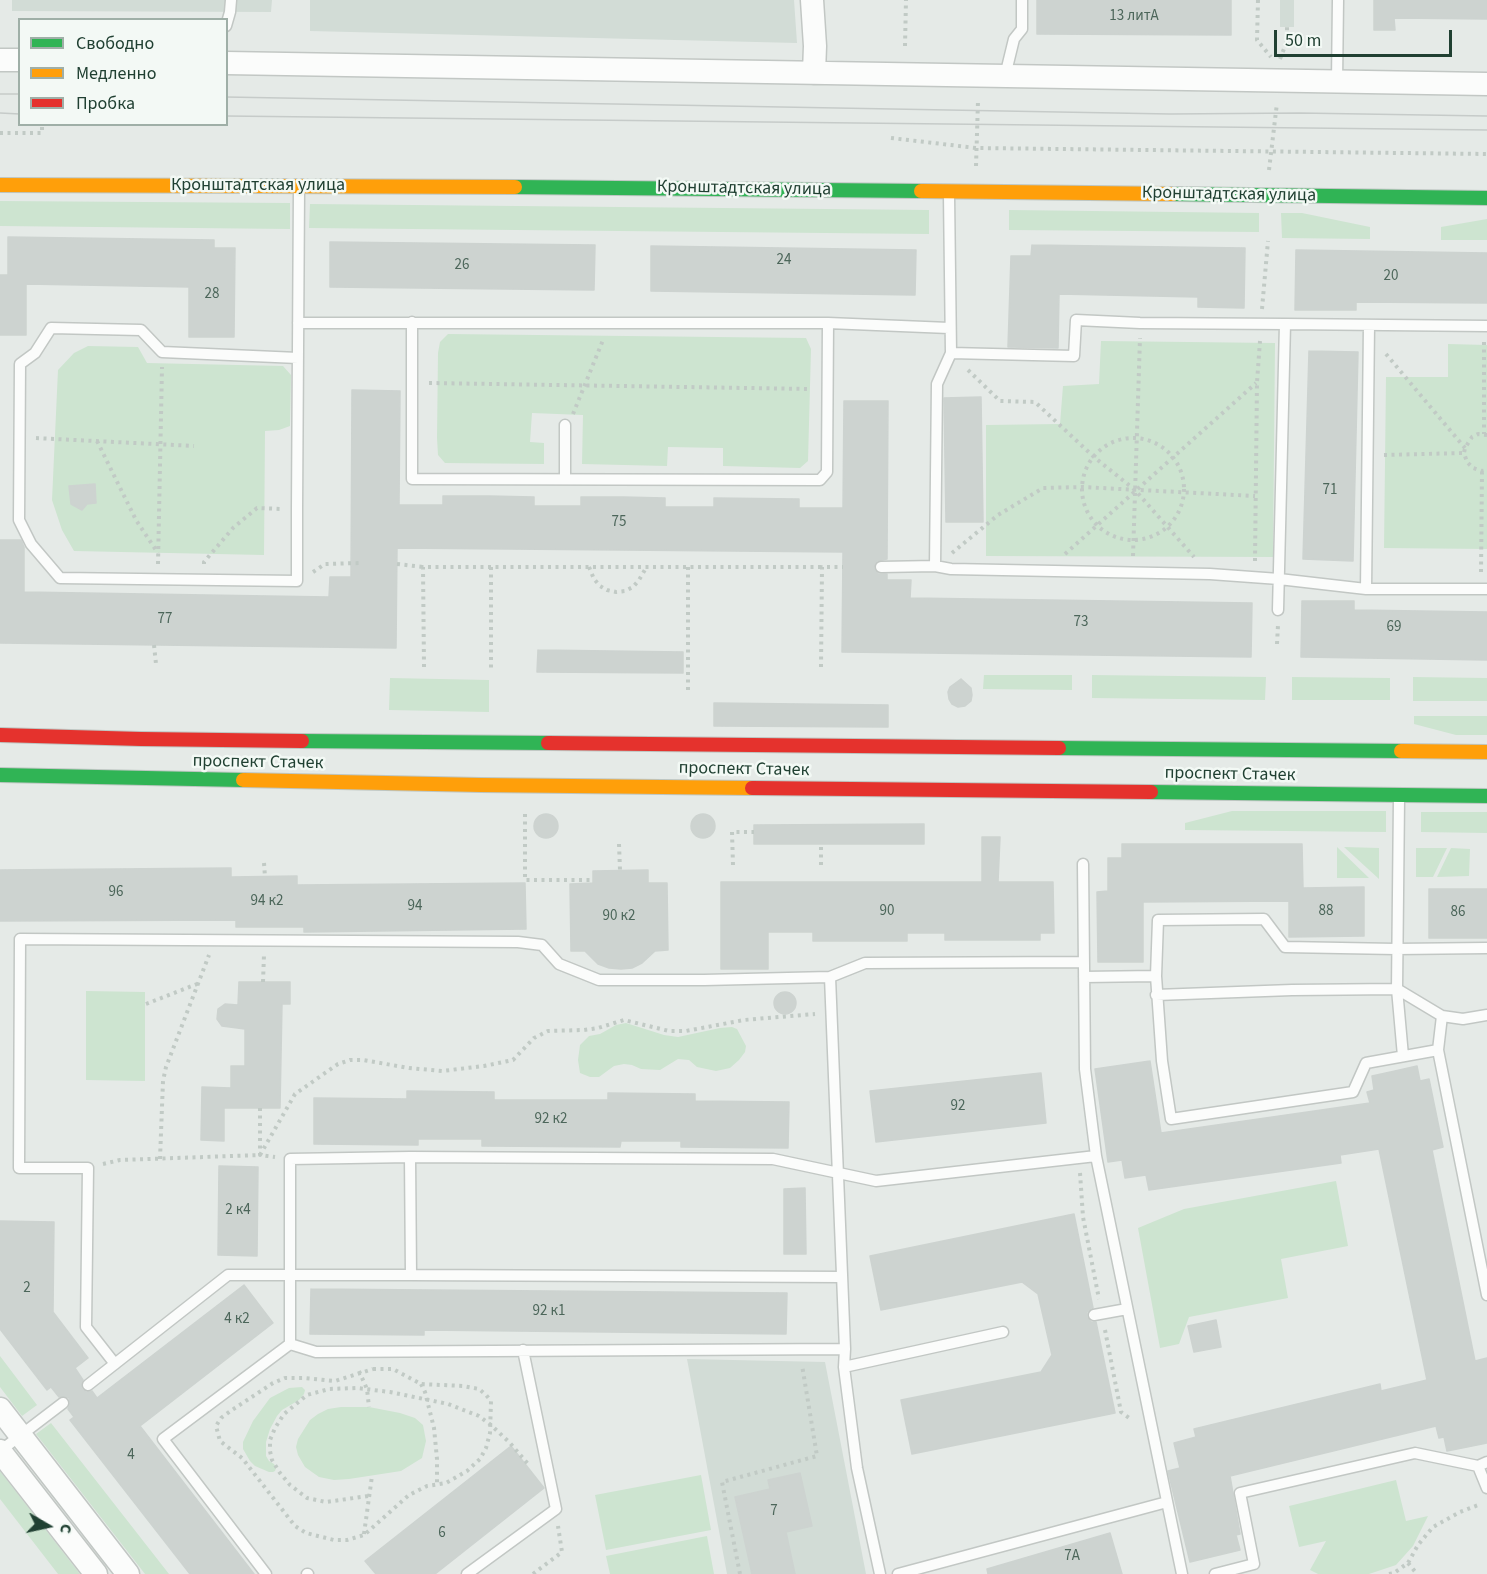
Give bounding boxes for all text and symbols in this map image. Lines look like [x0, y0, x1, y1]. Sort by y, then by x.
house number: 13 литА [1109, 8, 1159, 26]
legend [18, 18, 228, 126]
scale bar [1277, 18, 1456, 56]
text: 50 m [1285, 28, 1321, 53]
text: Свободно [76, 31, 154, 56]
text: Медленно [76, 61, 156, 86]
text: Пробка [76, 91, 135, 116]
street label: Кронштадтская улица [171, 175, 345, 197]
street label: Кронштадтская улица [657, 177, 831, 201]
street label: Кронштадтская улица [1142, 183, 1316, 207]
house number: 24 [777, 252, 791, 270]
house number: 26 [455, 257, 469, 275]
house number: 20 [1384, 268, 1398, 286]
house number: 28 [205, 286, 219, 304]
house number: 71 [1323, 482, 1337, 500]
house number: 75 [612, 514, 626, 532]
house number: 77 [158, 611, 172, 629]
house number: 73 [1074, 614, 1088, 632]
house number: 69 [1387, 619, 1401, 637]
street label: проспект Стачек [192, 751, 324, 775]
street label: проспект Стачек [678, 758, 810, 782]
street label: проспект Стачек [1164, 763, 1296, 787]
house number: 96 [109, 884, 123, 902]
house number: 94 к2 [251, 893, 283, 911]
house number: 94 [408, 898, 422, 916]
house number: 90 [880, 903, 894, 921]
house number: 88 [1319, 903, 1333, 921]
house number: 86 [1451, 904, 1465, 922]
house number: 90 к2 [603, 908, 635, 926]
house number: 92 [951, 1098, 965, 1116]
house number: 92 к2 [535, 1111, 567, 1129]
house number: 2 к4 [225, 1202, 251, 1220]
house number: 2 [23, 1280, 31, 1298]
house number: 92 к1 [533, 1303, 565, 1321]
house number: 4 к2 [224, 1311, 250, 1329]
house number: 4 [127, 1447, 135, 1465]
north arrow [18, 1496, 78, 1556]
house number: 7 [770, 1503, 778, 1521]
text: С [54, 1522, 77, 1535]
house number: 6 [438, 1525, 446, 1543]
house number: 7А [1064, 1548, 1080, 1566]

